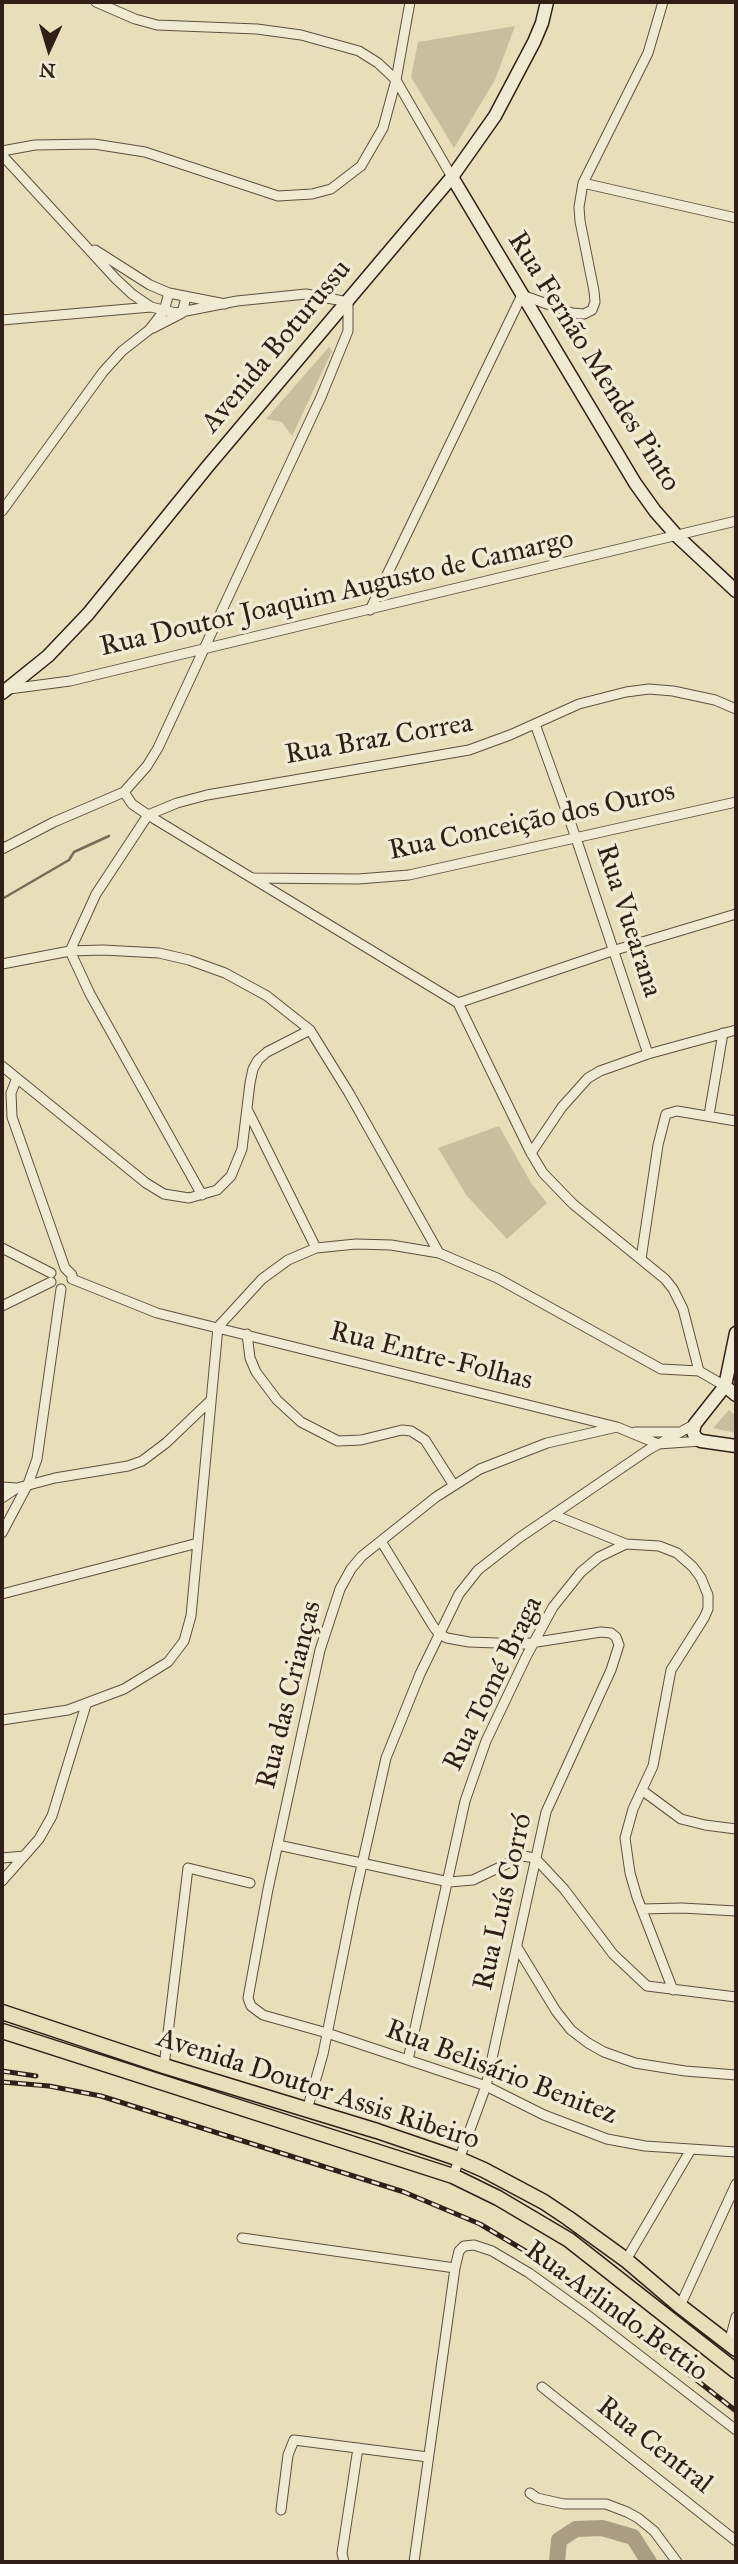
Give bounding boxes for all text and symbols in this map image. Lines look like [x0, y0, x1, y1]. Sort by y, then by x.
north arrow [14, 14, 84, 84]
text: N [39, 58, 56, 82]
street label: Rua Fernão Mendes Pinto [499, 226, 687, 498]
street label: Avenida Boturussu [195, 254, 359, 440]
street label: Rua Doutor Joaquim Augusto de Camargo [97, 523, 577, 665]
street label: Rua Braz Correa [283, 707, 475, 773]
street label: Rua Conceição dos Ouros [386, 775, 678, 869]
street label: Rua Vuearana [588, 840, 668, 1002]
street label: Rua Entre-Folhas [326, 1316, 536, 1398]
street label: Rua Tomé Braga [437, 1591, 551, 1777]
street label: Rua das Crianças [250, 1598, 330, 1792]
street label: Rua Luís Corró [467, 1810, 541, 1994]
street label: Rua Belisário Benitez [380, 2013, 622, 2133]
street label: Avenida Doutor Assis Ribeiro [152, 2022, 484, 2158]
street label: Rua Arlindo Bettio [518, 2234, 714, 2390]
street label: Rua Central [589, 2390, 719, 2502]

